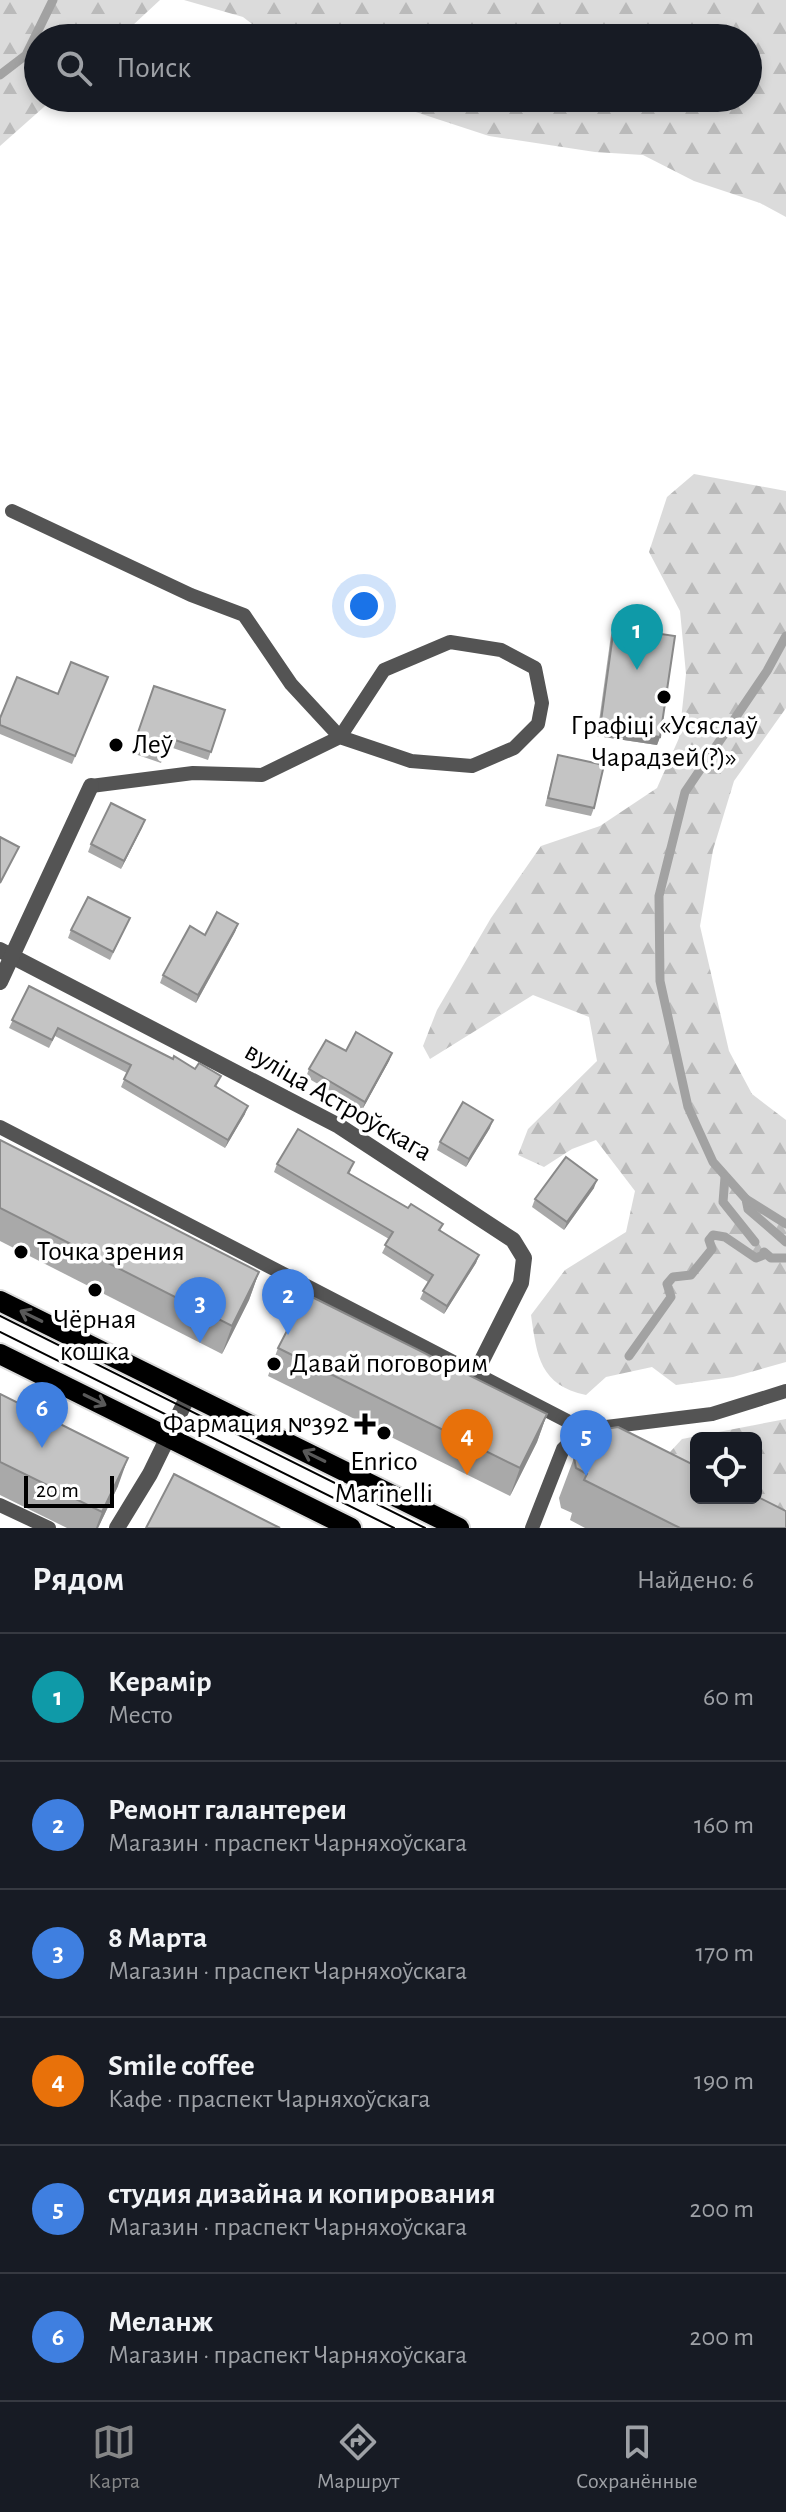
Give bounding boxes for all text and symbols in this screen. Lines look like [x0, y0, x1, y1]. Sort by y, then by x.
search box [24, 24, 762, 112]
icon: search [52, 46, 96, 90]
text: Поиск [116, 53, 191, 83]
your location [344, 586, 384, 626]
pin: 1 [611, 604, 663, 670]
marker: Графіці «Усяслаў Чарадзей(?)» [655, 688, 673, 706]
place label: Графіці «Усяслаў Чарадзей(?)» [570, 712, 758, 772]
place label: Леў [132, 731, 173, 759]
marker: Леў [107, 736, 125, 754]
street label: вуліца Астроўскага [240, 1037, 436, 1167]
place label: Точка зрения [37, 1238, 185, 1266]
marker: Точка зрения [12, 1243, 30, 1261]
pin: 2 [262, 1269, 314, 1335]
pin: 3 [174, 1277, 226, 1343]
marker: Чёрная кошка [86, 1281, 104, 1299]
place label: Чёрная кошка [53, 1306, 137, 1366]
one-way arrow [19, 1308, 43, 1324]
place label: Давай поговорим [290, 1350, 488, 1378]
marker: Давай поговорим [265, 1355, 283, 1373]
pin: 6 [16, 1382, 68, 1448]
one-way arrow [83, 1393, 107, 1408]
pin: 4 [441, 1409, 493, 1475]
place label: Фармация №392 [163, 1410, 349, 1438]
pin: 5 [560, 1410, 612, 1476]
marker: Фармация №392 [356, 1415, 374, 1433]
marker: Enrico Marinelli [375, 1424, 393, 1442]
map controls [690, 1432, 762, 1504]
button: locate [690, 1432, 762, 1504]
one-way arrow [302, 1448, 326, 1464]
place label: Enrico Marinelli [335, 1448, 433, 1508]
scale bar [24, 1472, 114, 1508]
text: 20 m [36, 1479, 79, 1501]
text: Рядом [32, 1563, 124, 1597]
text: Найдено: 6 [637, 1567, 754, 1593]
text: Керамір [108, 1667, 212, 1697]
text: 1 [53, 1684, 63, 1710]
text: 60 m [703, 1684, 754, 1710]
text: Место [108, 1702, 173, 1728]
text: Ремонт галантереи [108, 1795, 347, 1825]
text: 2 [52, 1812, 64, 1838]
text: 160 m [694, 1812, 754, 1838]
text: Магазин · праспект Чарняхоўскага [108, 1830, 467, 1856]
text: 8 Марта [108, 1923, 207, 1953]
text: 3 [52, 1940, 64, 1966]
text: 170 m [695, 1940, 754, 1966]
text: Магазин · праспект Чарняхоўскага [108, 1958, 467, 1984]
text: Smile coffee [108, 2051, 255, 2081]
text: 4 [51, 2068, 65, 2094]
text: 190 m [694, 2068, 754, 2094]
text: Кафе · праспект Чарняхоўскага [108, 2086, 430, 2112]
text: студия дизайна и копирования [108, 2179, 496, 2209]
text: 5 [52, 2196, 64, 2222]
text: 200 m [690, 2196, 754, 2222]
text: Магазин · праспект Чарняхоўскага [108, 2214, 467, 2240]
text: Меланж [108, 2307, 213, 2337]
text: 6 [52, 2324, 64, 2350]
text: 200 m [690, 2324, 754, 2350]
text: Магазин · праспект Чарняхоўскага [108, 2342, 467, 2368]
tab: Карта [88, 2420, 140, 2494]
tab: Маршрут [317, 2420, 399, 2494]
tab: Сохранённые [576, 2420, 698, 2494]

